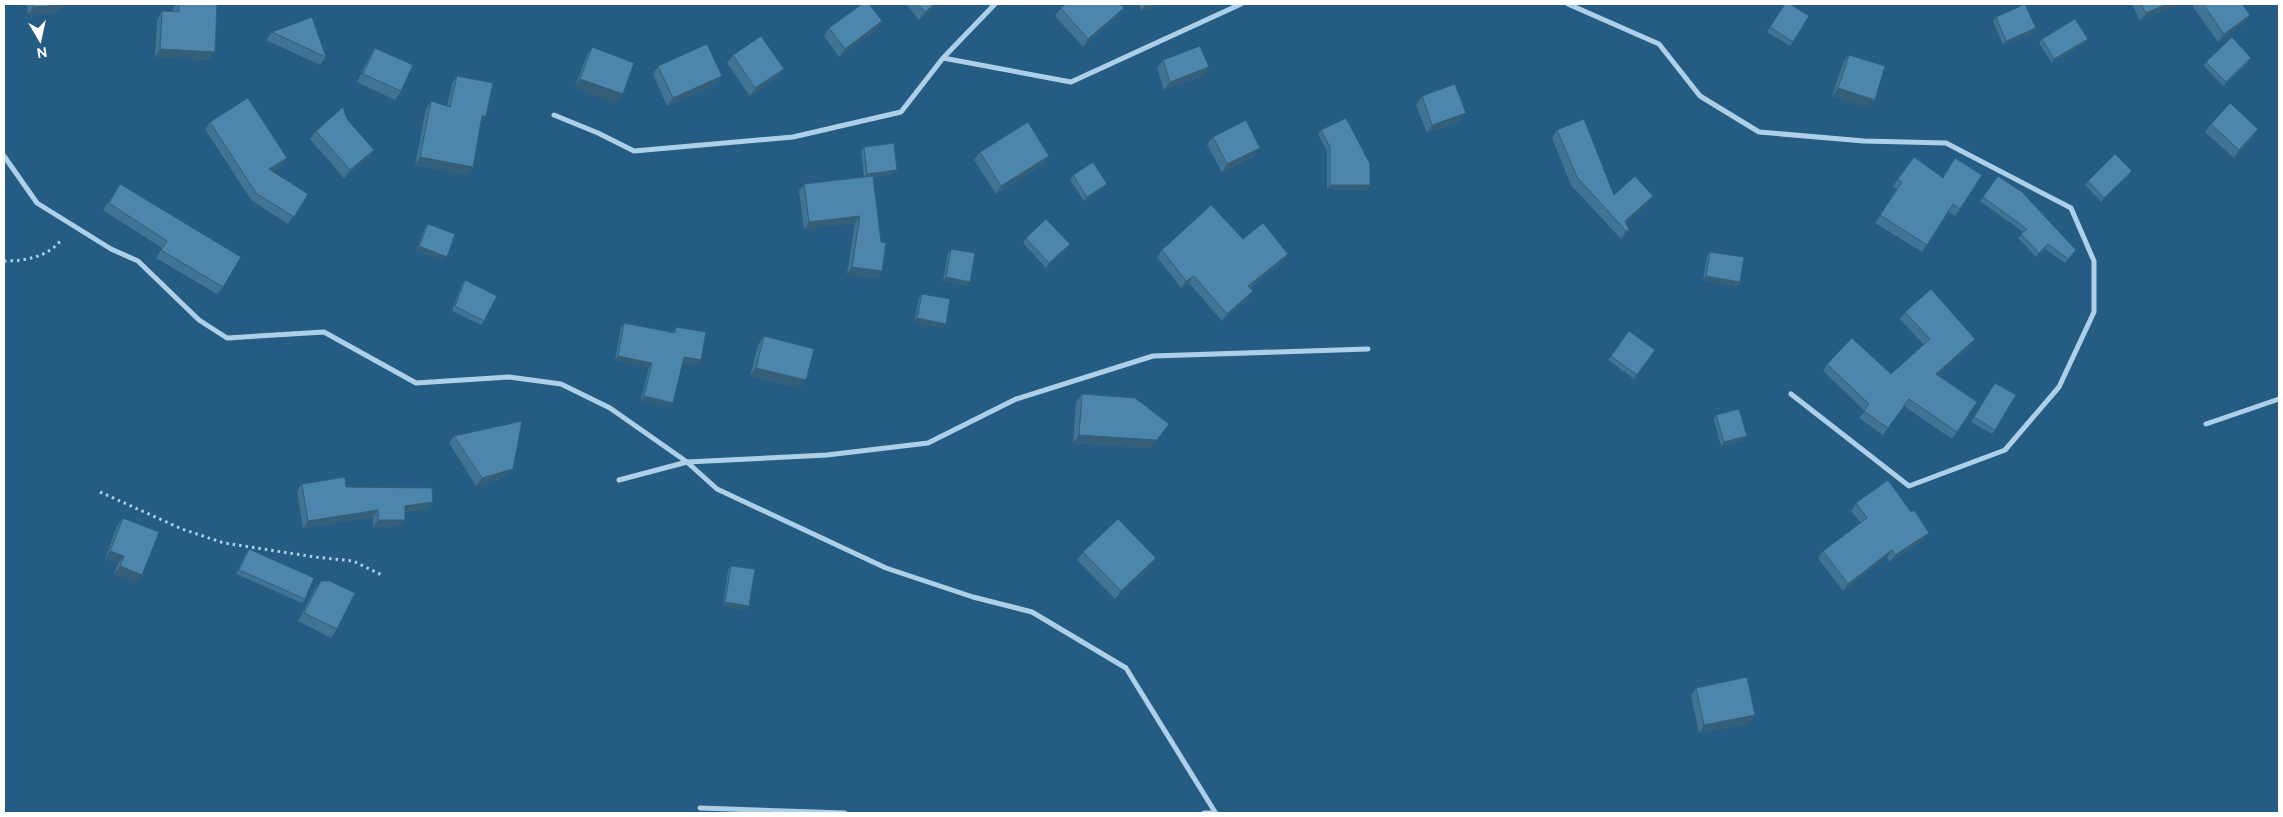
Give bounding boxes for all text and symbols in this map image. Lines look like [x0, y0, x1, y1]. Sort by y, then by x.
north arrow [15, 15, 65, 65]
text: N [36, 43, 48, 63]

